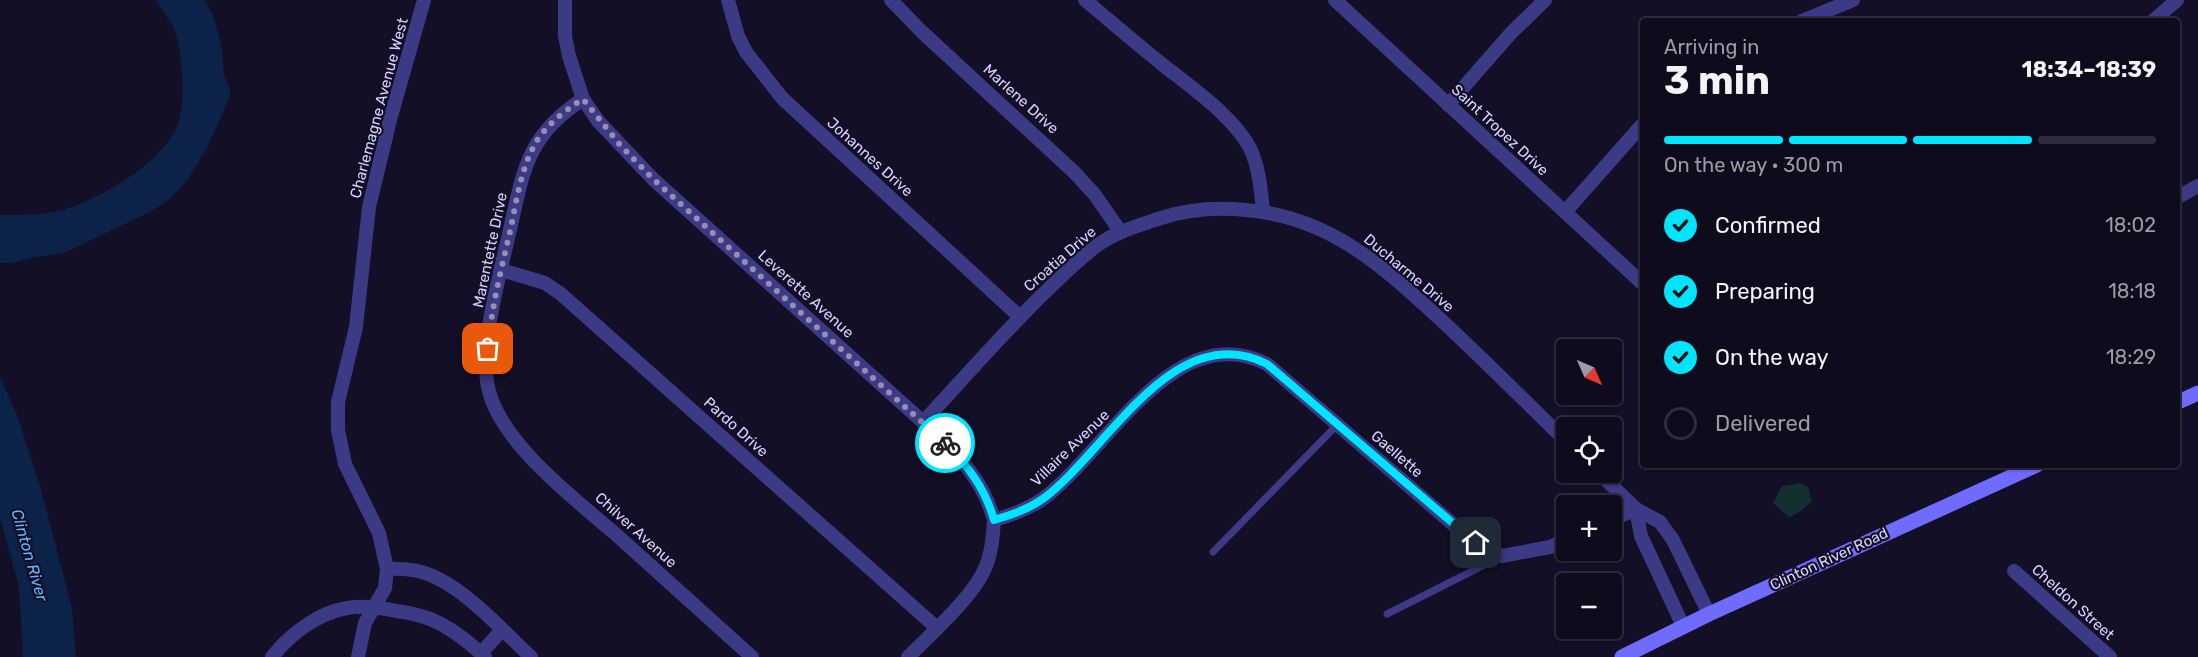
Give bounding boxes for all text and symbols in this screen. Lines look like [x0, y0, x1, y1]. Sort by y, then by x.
street label: Charlemagne Avenue West [346, 16, 412, 200]
text: Arriving in [1664, 35, 1759, 59]
text: 18:34–18:39 [2021, 56, 2156, 83]
text: 3 min [1664, 58, 1770, 104]
street label: Marlene Drive [980, 60, 1062, 138]
street label: Saint Tropez Drive [1448, 81, 1552, 179]
street label: Johannes Drive [823, 114, 917, 200]
text: On the way · 300 m [1664, 153, 1843, 177]
street label: Marentette Drive [469, 191, 511, 309]
icon: check [1664, 209, 1697, 242]
text: Confirmed [1715, 212, 1821, 239]
text: 18:02 [2105, 213, 2156, 237]
street label: Croatia Drive [1020, 223, 1100, 295]
street label: Ducharme Drive [1360, 230, 1458, 316]
street label: Leverette Avenue [754, 246, 858, 342]
icon: check [1664, 275, 1697, 308]
text: Preparing [1715, 278, 1815, 305]
text: 18:18 [2108, 279, 2156, 303]
pin [462, 323, 513, 374]
icon: bag [471, 332, 504, 365]
north arrow [1556, 339, 1622, 405]
map controls [1556, 339, 1622, 639]
icon: check [1664, 341, 1697, 374]
text: On the way [1715, 344, 1829, 371]
text: 18:29 [2106, 345, 2156, 369]
street label: Pardo Drive [700, 393, 772, 461]
street label: Villaire Avenue [1027, 406, 1113, 490]
text: Delivered [1715, 410, 1811, 437]
courier [915, 413, 975, 473]
button: locate [1556, 417, 1622, 483]
icon: bike [929, 427, 962, 460]
street label: Gaellette [1367, 427, 1427, 481]
street label: Chilver Avenue [591, 489, 681, 571]
button: + [1556, 495, 1622, 561]
water label: Clinton River [7, 507, 52, 604]
pin [1450, 517, 1501, 568]
street label: Clinton River Road [1767, 524, 1891, 594]
icon: home [1459, 526, 1492, 559]
street label: Cheldon Street [2028, 560, 2118, 644]
button: − [1556, 573, 1622, 639]

